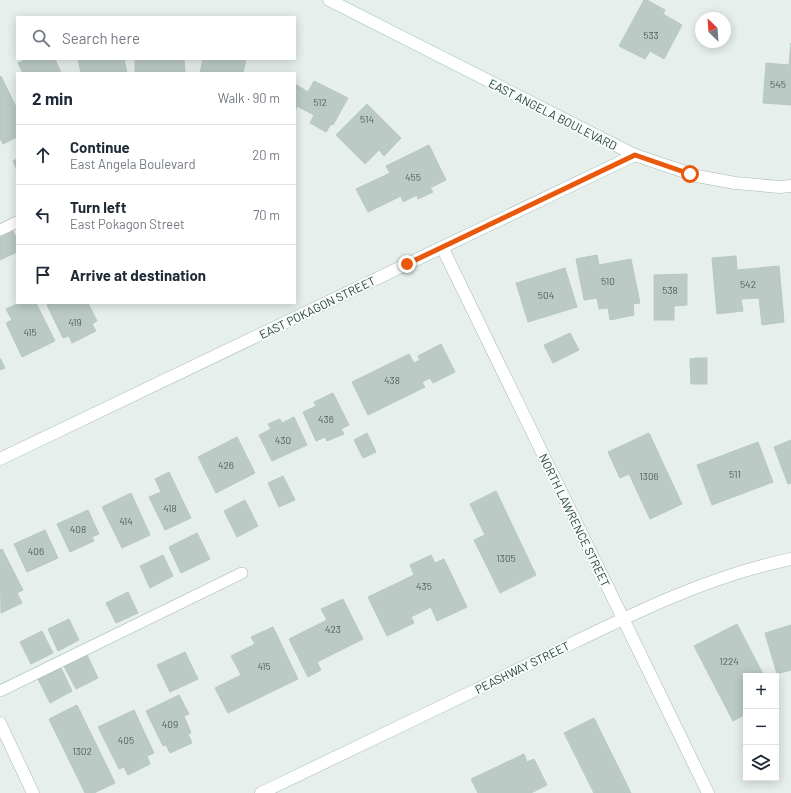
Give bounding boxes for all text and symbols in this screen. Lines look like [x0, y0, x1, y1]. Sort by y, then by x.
north arrow [695, 12, 731, 48]
search box [16, 16, 296, 60]
icon: search [30, 27, 52, 49]
text: Search here [62, 29, 140, 47]
house number: 533 [643, 29, 659, 41]
street label: EAST ANGELA BOULEVARD [487, 76, 619, 152]
house number: 545 [770, 78, 786, 90]
text: 2 min [32, 88, 73, 108]
text: Walk · 90 m [218, 90, 280, 106]
house number: 512 [313, 96, 327, 108]
house number: 514 [360, 113, 374, 125]
text: Continue [70, 138, 130, 156]
icon: ahead [32, 144, 54, 166]
text: 20 m [252, 147, 280, 163]
text: East Angela Boulevard [70, 156, 196, 172]
route start [681, 165, 699, 183]
house number: 455 [405, 171, 421, 183]
text: Turn left [70, 198, 126, 216]
icon: left [32, 204, 54, 226]
text: 70 m [253, 207, 280, 223]
text: East Pokagon Street [70, 216, 185, 232]
route end [398, 255, 416, 273]
icon: arrive [32, 264, 54, 286]
text: Arrive at destination [70, 266, 206, 284]
street label: EAST POKAGON STREET [257, 273, 377, 341]
house number: 510 [601, 275, 615, 287]
house number: 542 [740, 278, 756, 290]
house number: 538 [662, 284, 678, 296]
house number: 504 [538, 289, 554, 301]
house number: 419 [68, 316, 82, 328]
house number: 415 [23, 326, 37, 338]
house number: 438 [384, 374, 400, 386]
house number: 436 [318, 413, 334, 425]
house number: 430 [275, 434, 291, 446]
street label: NORTH LAWRENCE STREET [537, 451, 613, 589]
house number: 426 [218, 459, 234, 471]
house number: 511 [729, 468, 741, 480]
house number: 1306 [639, 470, 659, 482]
house number: 418 [163, 502, 177, 514]
house number: 414 [119, 515, 133, 527]
house number: 408 [70, 523, 86, 535]
house number: 406 [28, 545, 44, 557]
house number: 1305 [496, 552, 516, 564]
house number: 435 [416, 580, 432, 592]
house number: 423 [325, 623, 341, 635]
street label: PEASHWAY STREET [472, 638, 572, 696]
house number: 1224 [719, 655, 739, 667]
house number: 415 [257, 660, 271, 672]
map controls [743, 673, 779, 781]
button: + [743, 673, 779, 709]
button: − [743, 709, 779, 745]
house number: 409 [162, 718, 178, 730]
house number: 405 [118, 734, 134, 746]
house number: 1302 [72, 745, 92, 757]
button: layers [743, 745, 779, 781]

